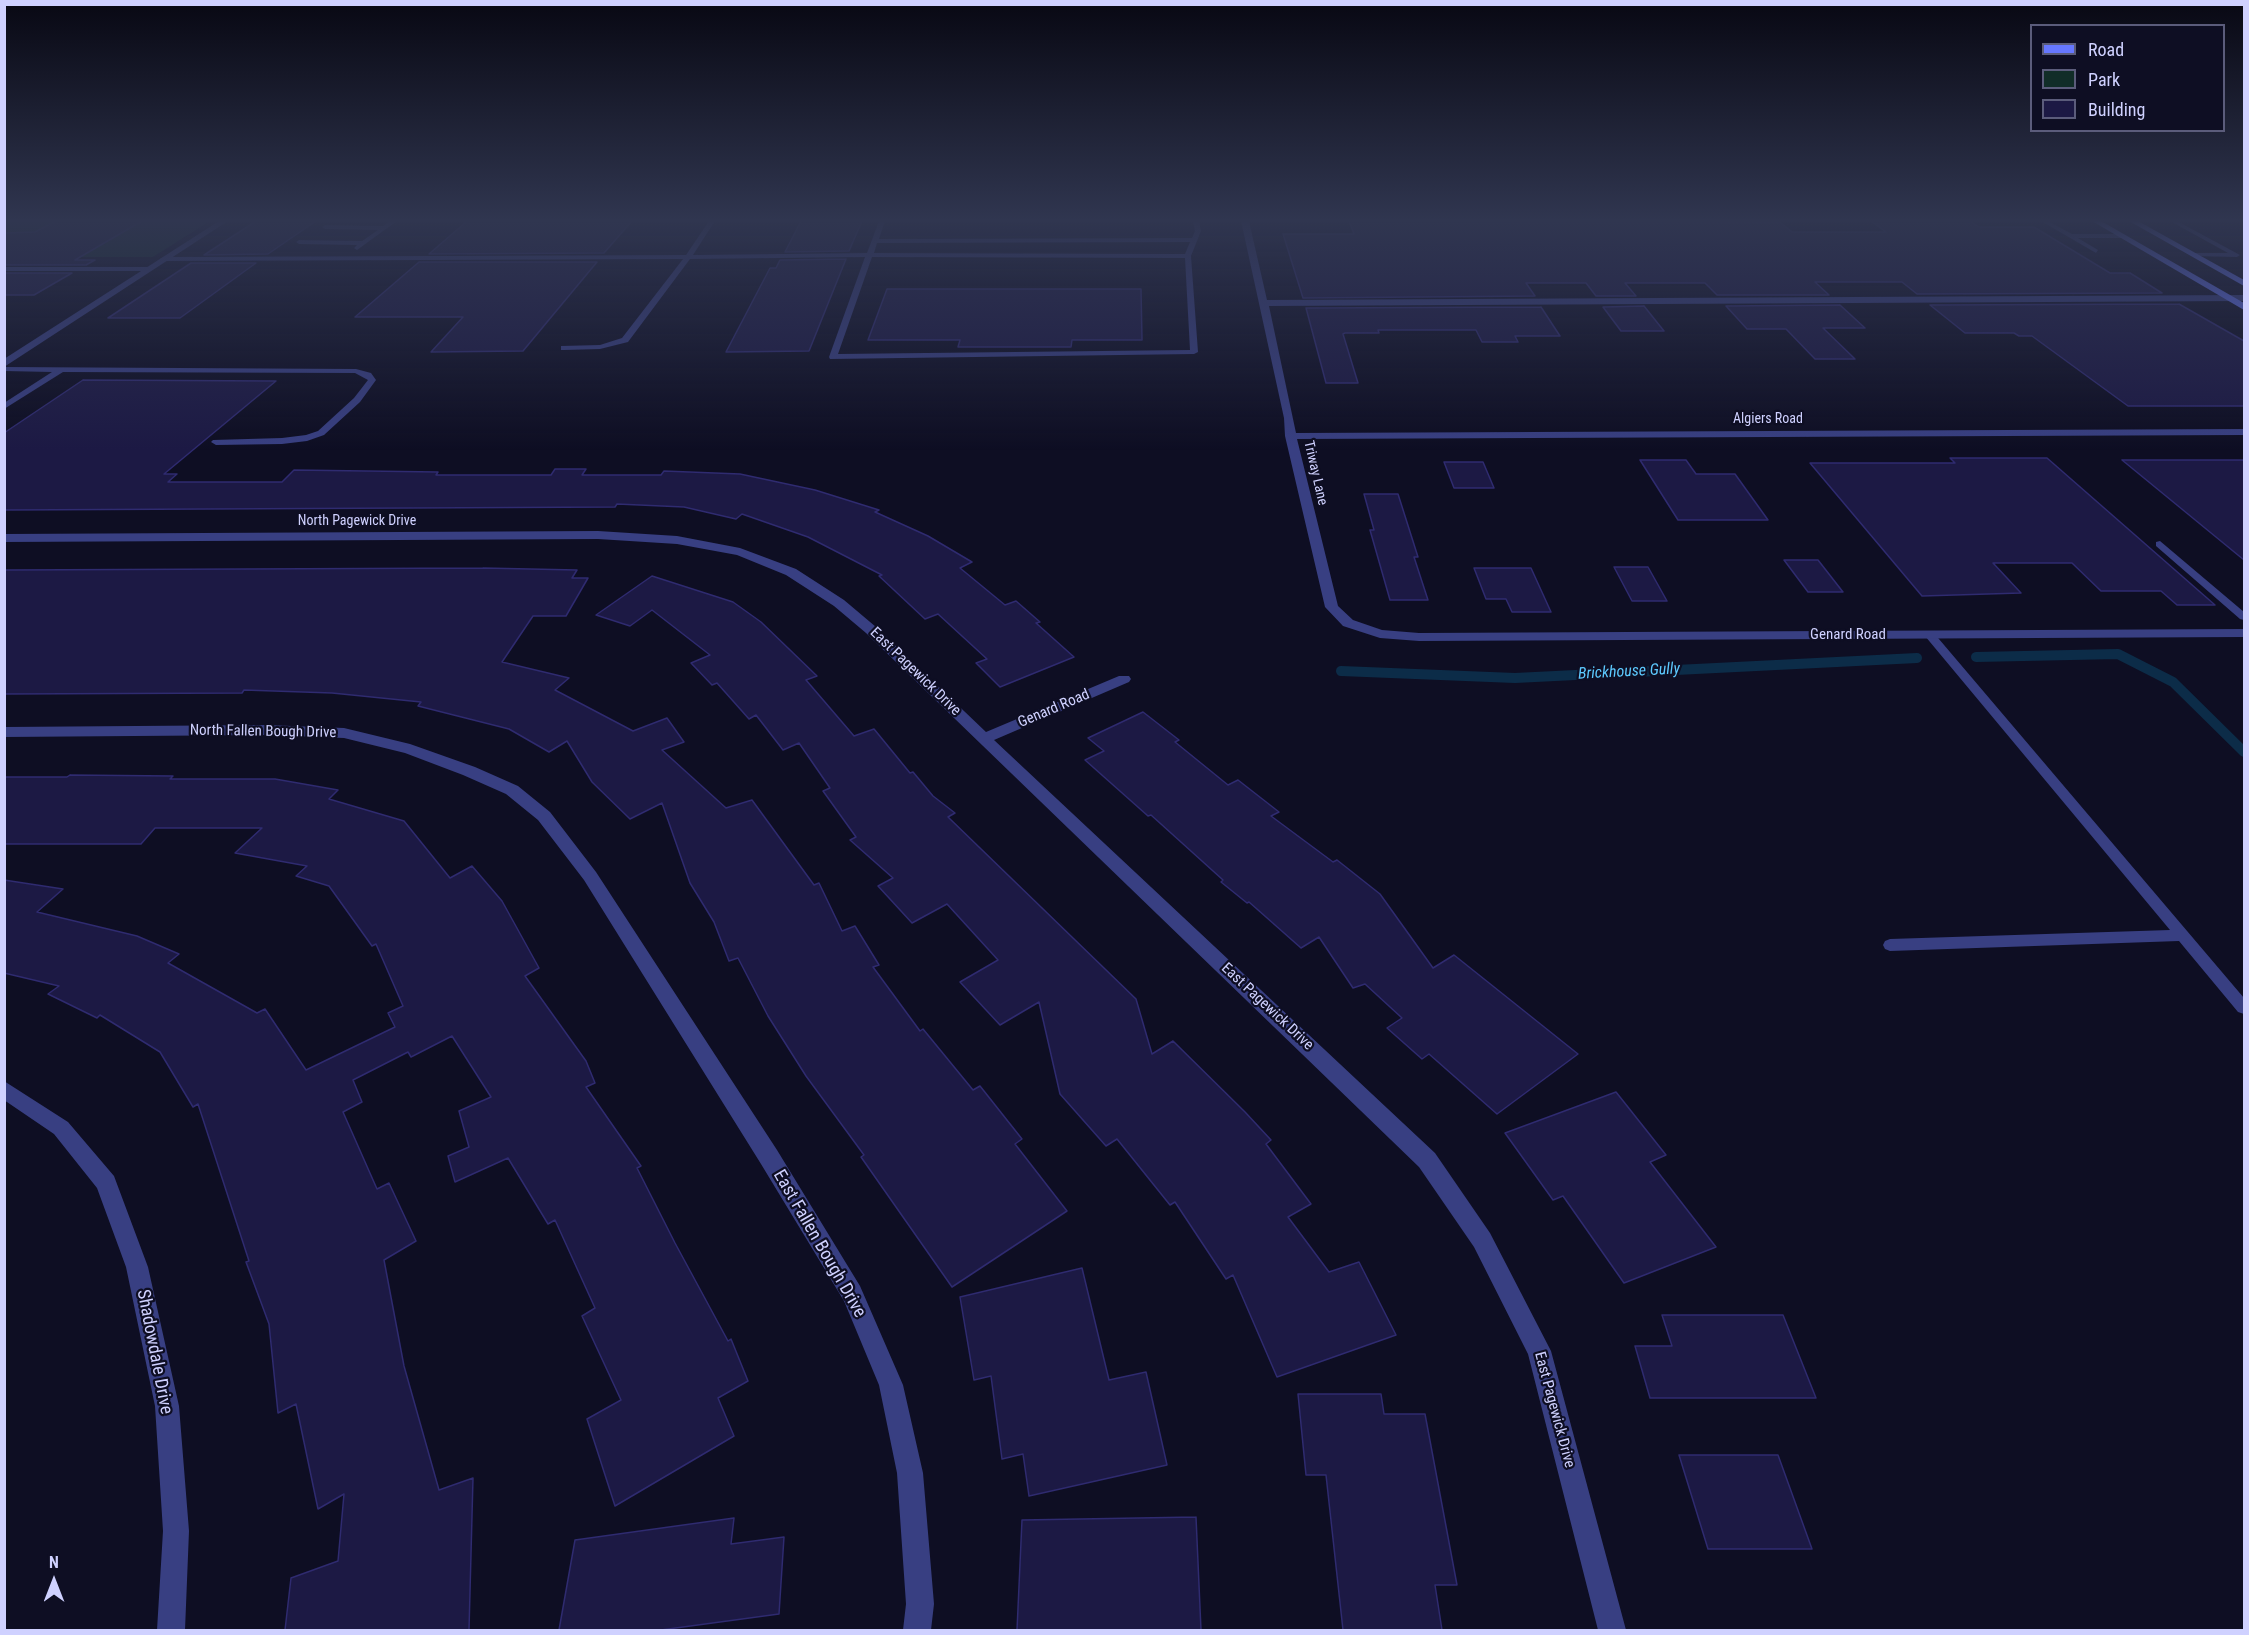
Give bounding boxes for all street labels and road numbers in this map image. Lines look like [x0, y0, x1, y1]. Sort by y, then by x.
street label: Algiers Road [1733, 411, 1803, 427]
street label: Triway Lane [1299, 439, 1331, 507]
street label: North Pagewick Drive [298, 513, 416, 529]
street label: East Pagewick Drive [866, 624, 964, 720]
street label: Genard Road [1810, 626, 1886, 644]
street label: Genard Road [1016, 686, 1092, 732]
street label: North Fallen Bough Drive [190, 722, 336, 742]
street label: East Pagewick Drive [1217, 960, 1317, 1054]
street label: East Fallen Bough Drive [768, 1166, 870, 1322]
street label: Shadowdale Drive [131, 1288, 177, 1416]
street label: East Pagewick Drive [1530, 1350, 1578, 1470]

